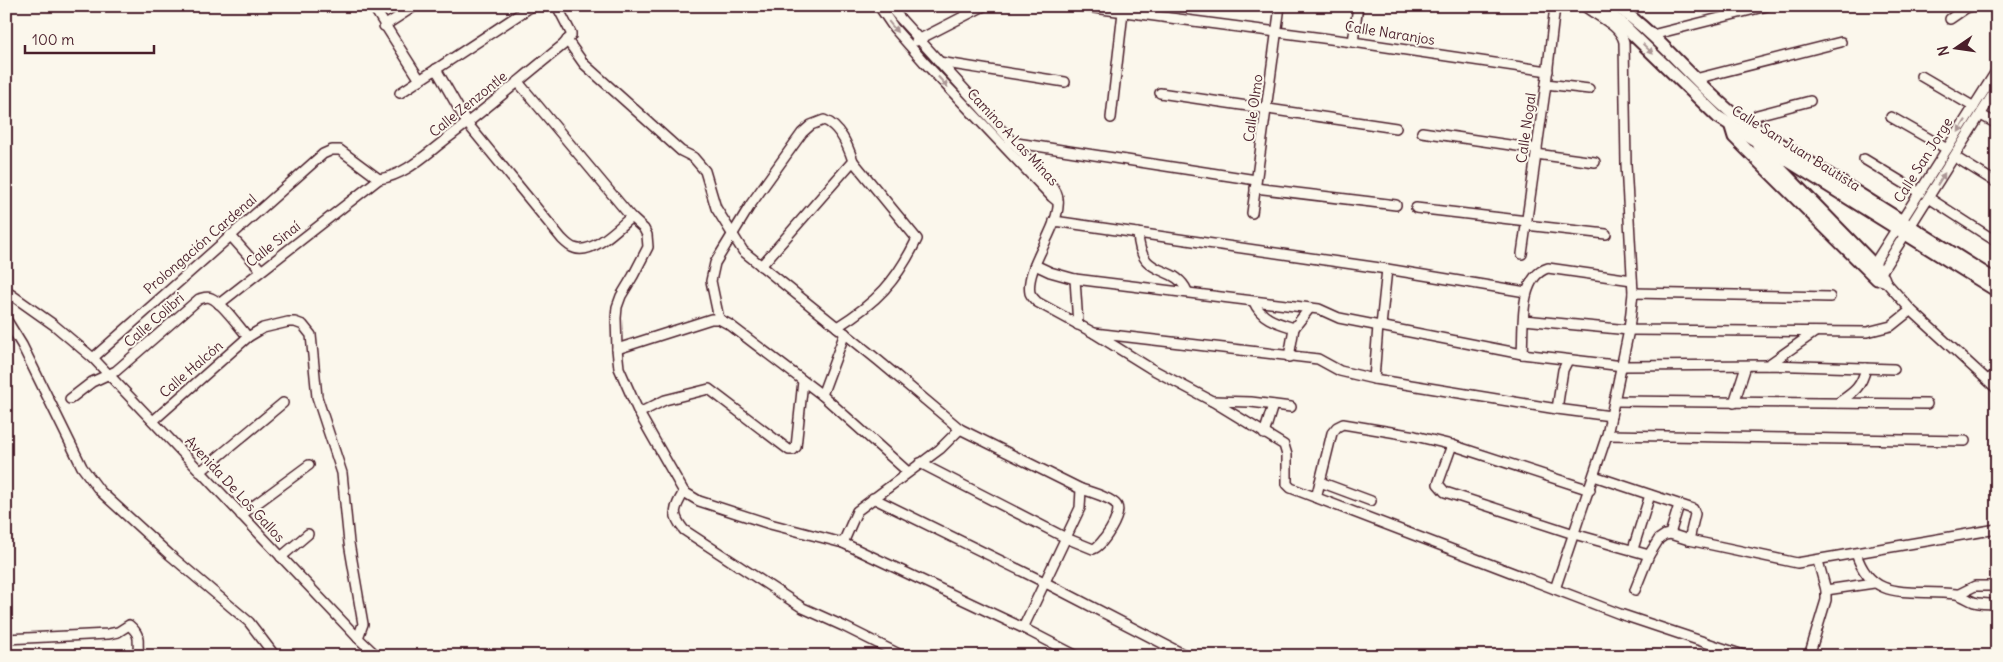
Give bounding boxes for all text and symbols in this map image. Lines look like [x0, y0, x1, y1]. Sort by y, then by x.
street label: Calle Naranjos [1344, 17, 1436, 49]
one-way arrow [888, 20, 899, 33]
scale bar [25, 22, 154, 54]
north arrow [1930, 22, 1980, 72]
text: 100 m [32, 30, 74, 49]
one-way arrow [1641, 43, 1653, 55]
text: N [1933, 44, 1953, 58]
street label: Calle Zenzontle [425, 67, 511, 141]
street label: Calle Olmo [1239, 73, 1267, 143]
one-way arrow [937, 76, 949, 88]
street label: Camino A Las Minas [963, 85, 1063, 189]
street label: Calle Nogal [1512, 92, 1540, 164]
street label: Calle San Juan Bautista [1728, 101, 1864, 195]
street label: Calle San Jorge [1890, 114, 1956, 206]
one-way arrow [1957, 120, 1966, 133]
one-way arrow [1936, 172, 1946, 185]
street label: Prolongación Cardenal [140, 190, 260, 298]
street label: Calle Sinaí [242, 217, 304, 271]
street label: Calle Colibrí [120, 289, 188, 351]
street label: Calle Halcón [156, 336, 226, 402]
street label: Avenida De Los Gallos [181, 432, 289, 546]

